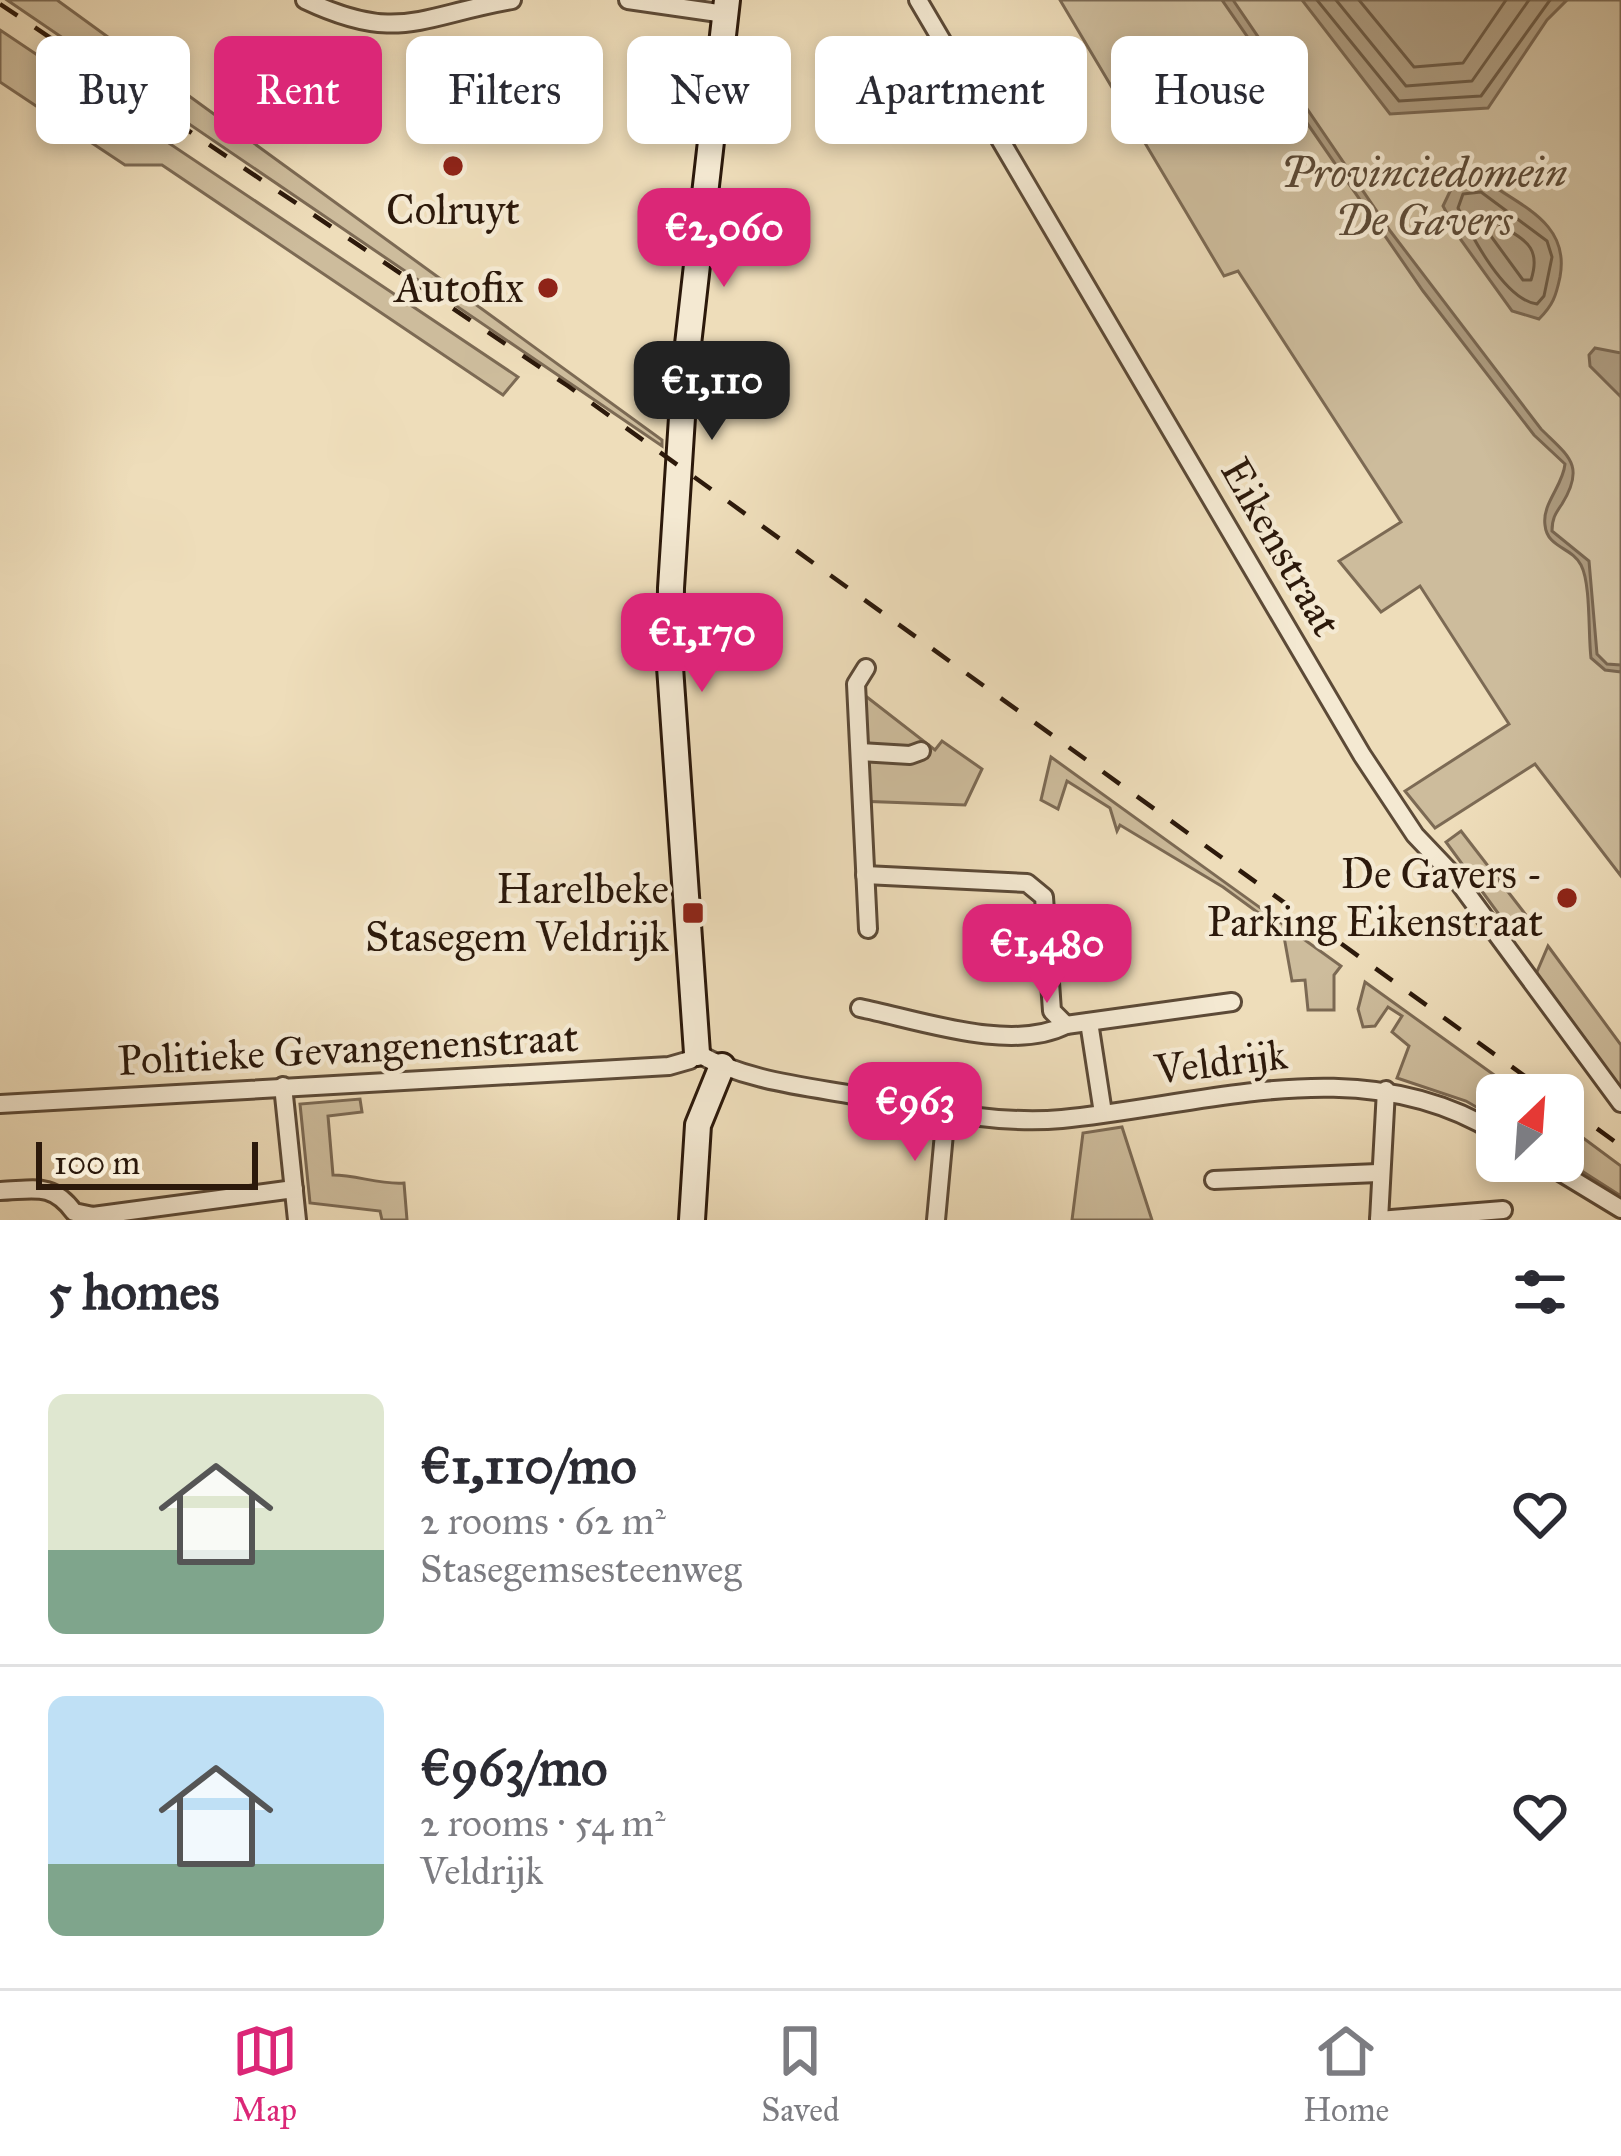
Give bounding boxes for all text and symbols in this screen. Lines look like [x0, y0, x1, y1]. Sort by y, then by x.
chip: Buy [36, 36, 190, 144]
chip: Rent [214, 36, 382, 144]
chip: Filters [406, 36, 603, 144]
chip: New [627, 36, 791, 144]
chip: Apartment [815, 36, 1087, 144]
chip: House [1111, 36, 1308, 144]
park label: Provinciedomein De Gavers [1281, 147, 1567, 247]
marker: Colruyt [440, 153, 466, 179]
place label: Colruyt [386, 184, 520, 236]
pin: €2,060 [626, 188, 822, 290]
text: €2,060 [664, 203, 784, 251]
place label: Autofix [392, 262, 524, 314]
marker: Autofix [535, 275, 561, 301]
pin: €1,110 [614, 341, 810, 443]
text: €1,110 [661, 356, 763, 404]
street label: Eikenstraat [1209, 449, 1353, 646]
pin: €1,170 [604, 593, 800, 695]
text: €1,170 [648, 608, 756, 656]
place label: De Gavers - Parking Eikenstraat [1207, 848, 1543, 948]
place label: Harelbeke Stasegem Veldrijk [365, 863, 669, 963]
marker: De Gavers - Parking Eikenstraat [1554, 885, 1580, 911]
marker: Harelbeke Stasegem Veldrijk [680, 900, 706, 926]
pin: €1,480 [949, 904, 1145, 1006]
text: €1,480 [989, 919, 1105, 967]
street label: Politieke Gevangenenstraat [116, 1011, 580, 1087]
street label: Veldrijk [1151, 1028, 1291, 1096]
pin: €963 [844, 1062, 986, 1164]
north arrow [1476, 1074, 1584, 1182]
map controls [1476, 1074, 1584, 1182]
text: €963 [875, 1077, 955, 1125]
scale bar [36, 1136, 258, 1189]
text: 100 m [54, 1143, 140, 1183]
icon: filters [1507, 1259, 1573, 1325]
text: 5 homes [48, 1261, 219, 1323]
text: €1,110/mo [420, 1435, 636, 1497]
icon: home [144, 1442, 288, 1586]
icon: heart [1507, 1481, 1573, 1547]
text: 2 rooms · 62 m² [420, 1497, 666, 1545]
text: Stasegemsesteenweg [420, 1545, 742, 1593]
text: €963/mo [420, 1737, 607, 1799]
icon: home [144, 1744, 288, 1888]
icon: heart [1507, 1783, 1573, 1849]
text: 2 rooms · 54 m² [420, 1799, 665, 1847]
text: Veldrijk [420, 1847, 543, 1895]
tab: Map [232, 2018, 298, 2130]
tab: Saved [761, 2018, 840, 2130]
tab: Home [1303, 2018, 1389, 2130]

